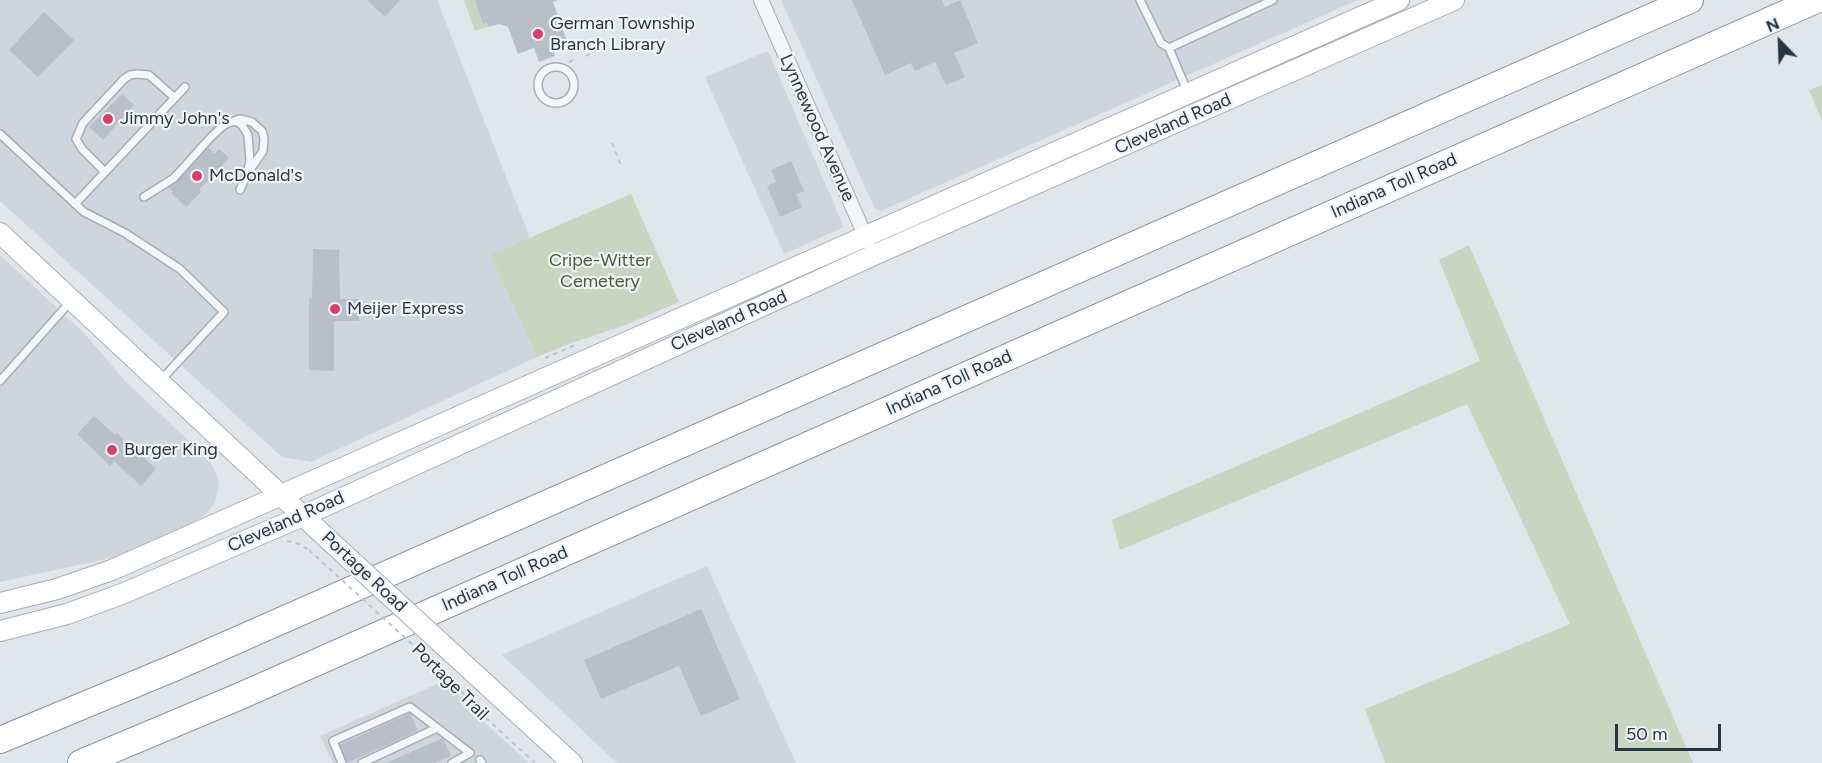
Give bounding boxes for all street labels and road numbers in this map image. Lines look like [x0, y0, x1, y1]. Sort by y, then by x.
street label: Lynnewood Avenue [775, 51, 859, 205]
street label: Cleveland Road [1111, 89, 1235, 159]
street label: Indiana Toll Road [1328, 149, 1460, 223]
street label: Cleveland Road [667, 286, 791, 356]
street label: Indiana Toll Road [883, 346, 1015, 420]
street label: Cleveland Road [224, 487, 348, 557]
street label: Portage Road [317, 527, 411, 617]
street label: Indiana Toll Road [439, 542, 571, 616]
street label: Portage Trail [407, 639, 493, 725]

